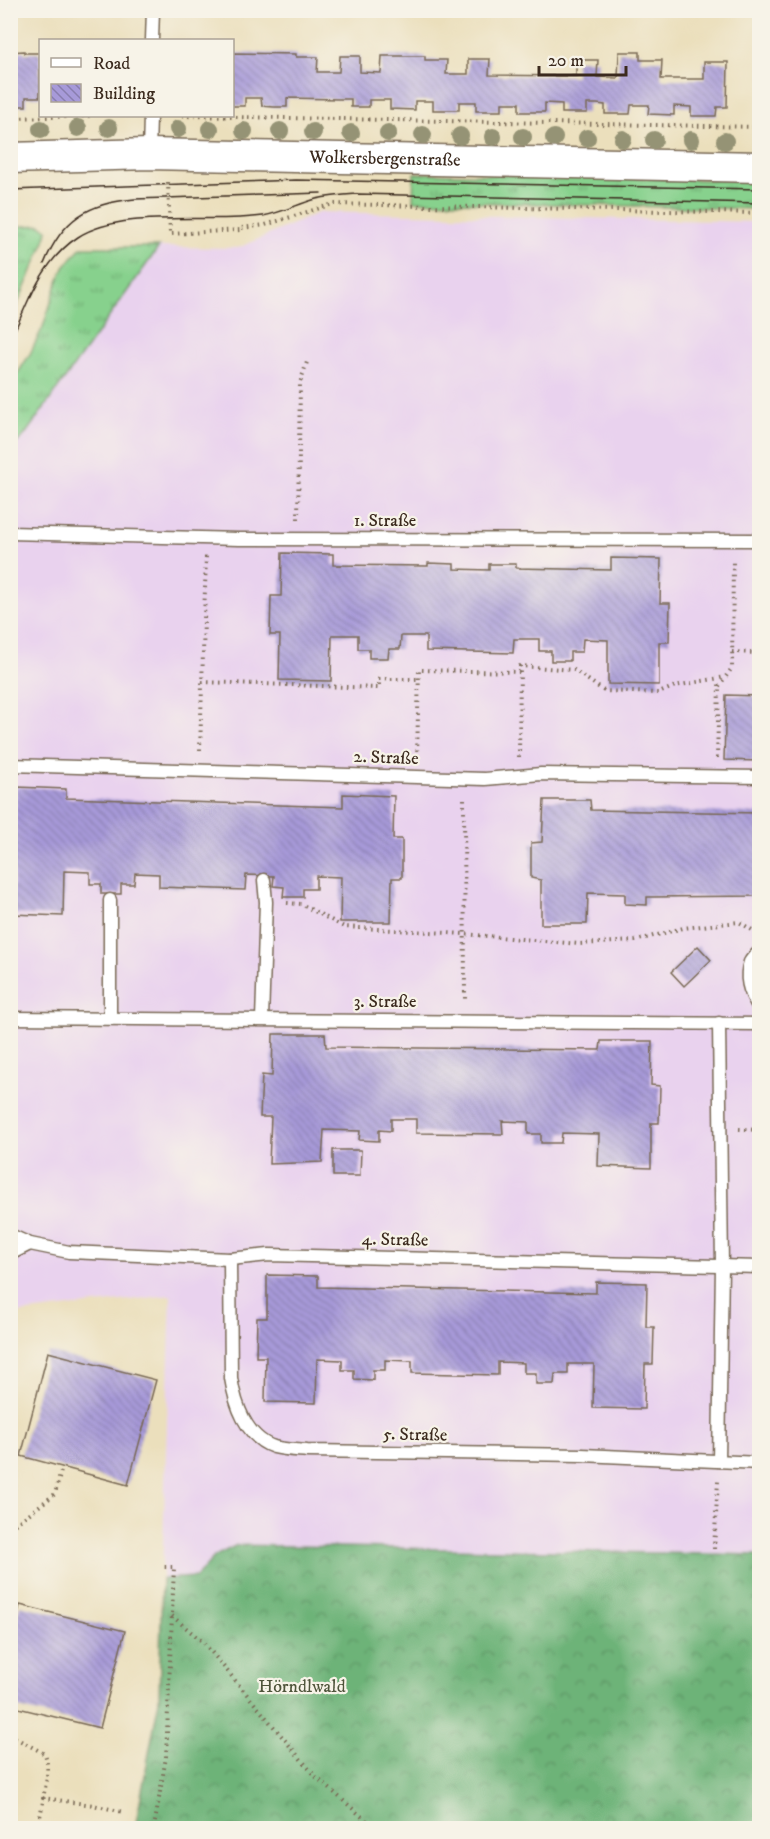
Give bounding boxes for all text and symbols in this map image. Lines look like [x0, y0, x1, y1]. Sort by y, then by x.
legend [39, 39, 234, 117]
scale bar [539, 39, 626, 77]
text: 20 m [548, 50, 584, 72]
text: Road [93, 53, 130, 75]
text: Building [93, 83, 155, 105]
street label: Wolkersbergenstraße [308, 146, 461, 172]
street label: 1. Straße [354, 510, 416, 532]
street label: 2. Straße [353, 746, 419, 770]
street label: 3. Straße [354, 991, 416, 1013]
street label: 4. Straße [361, 1228, 429, 1252]
street label: 5. Straße [383, 1423, 447, 1447]
park label: Hörndlwald [258, 1676, 346, 1698]

